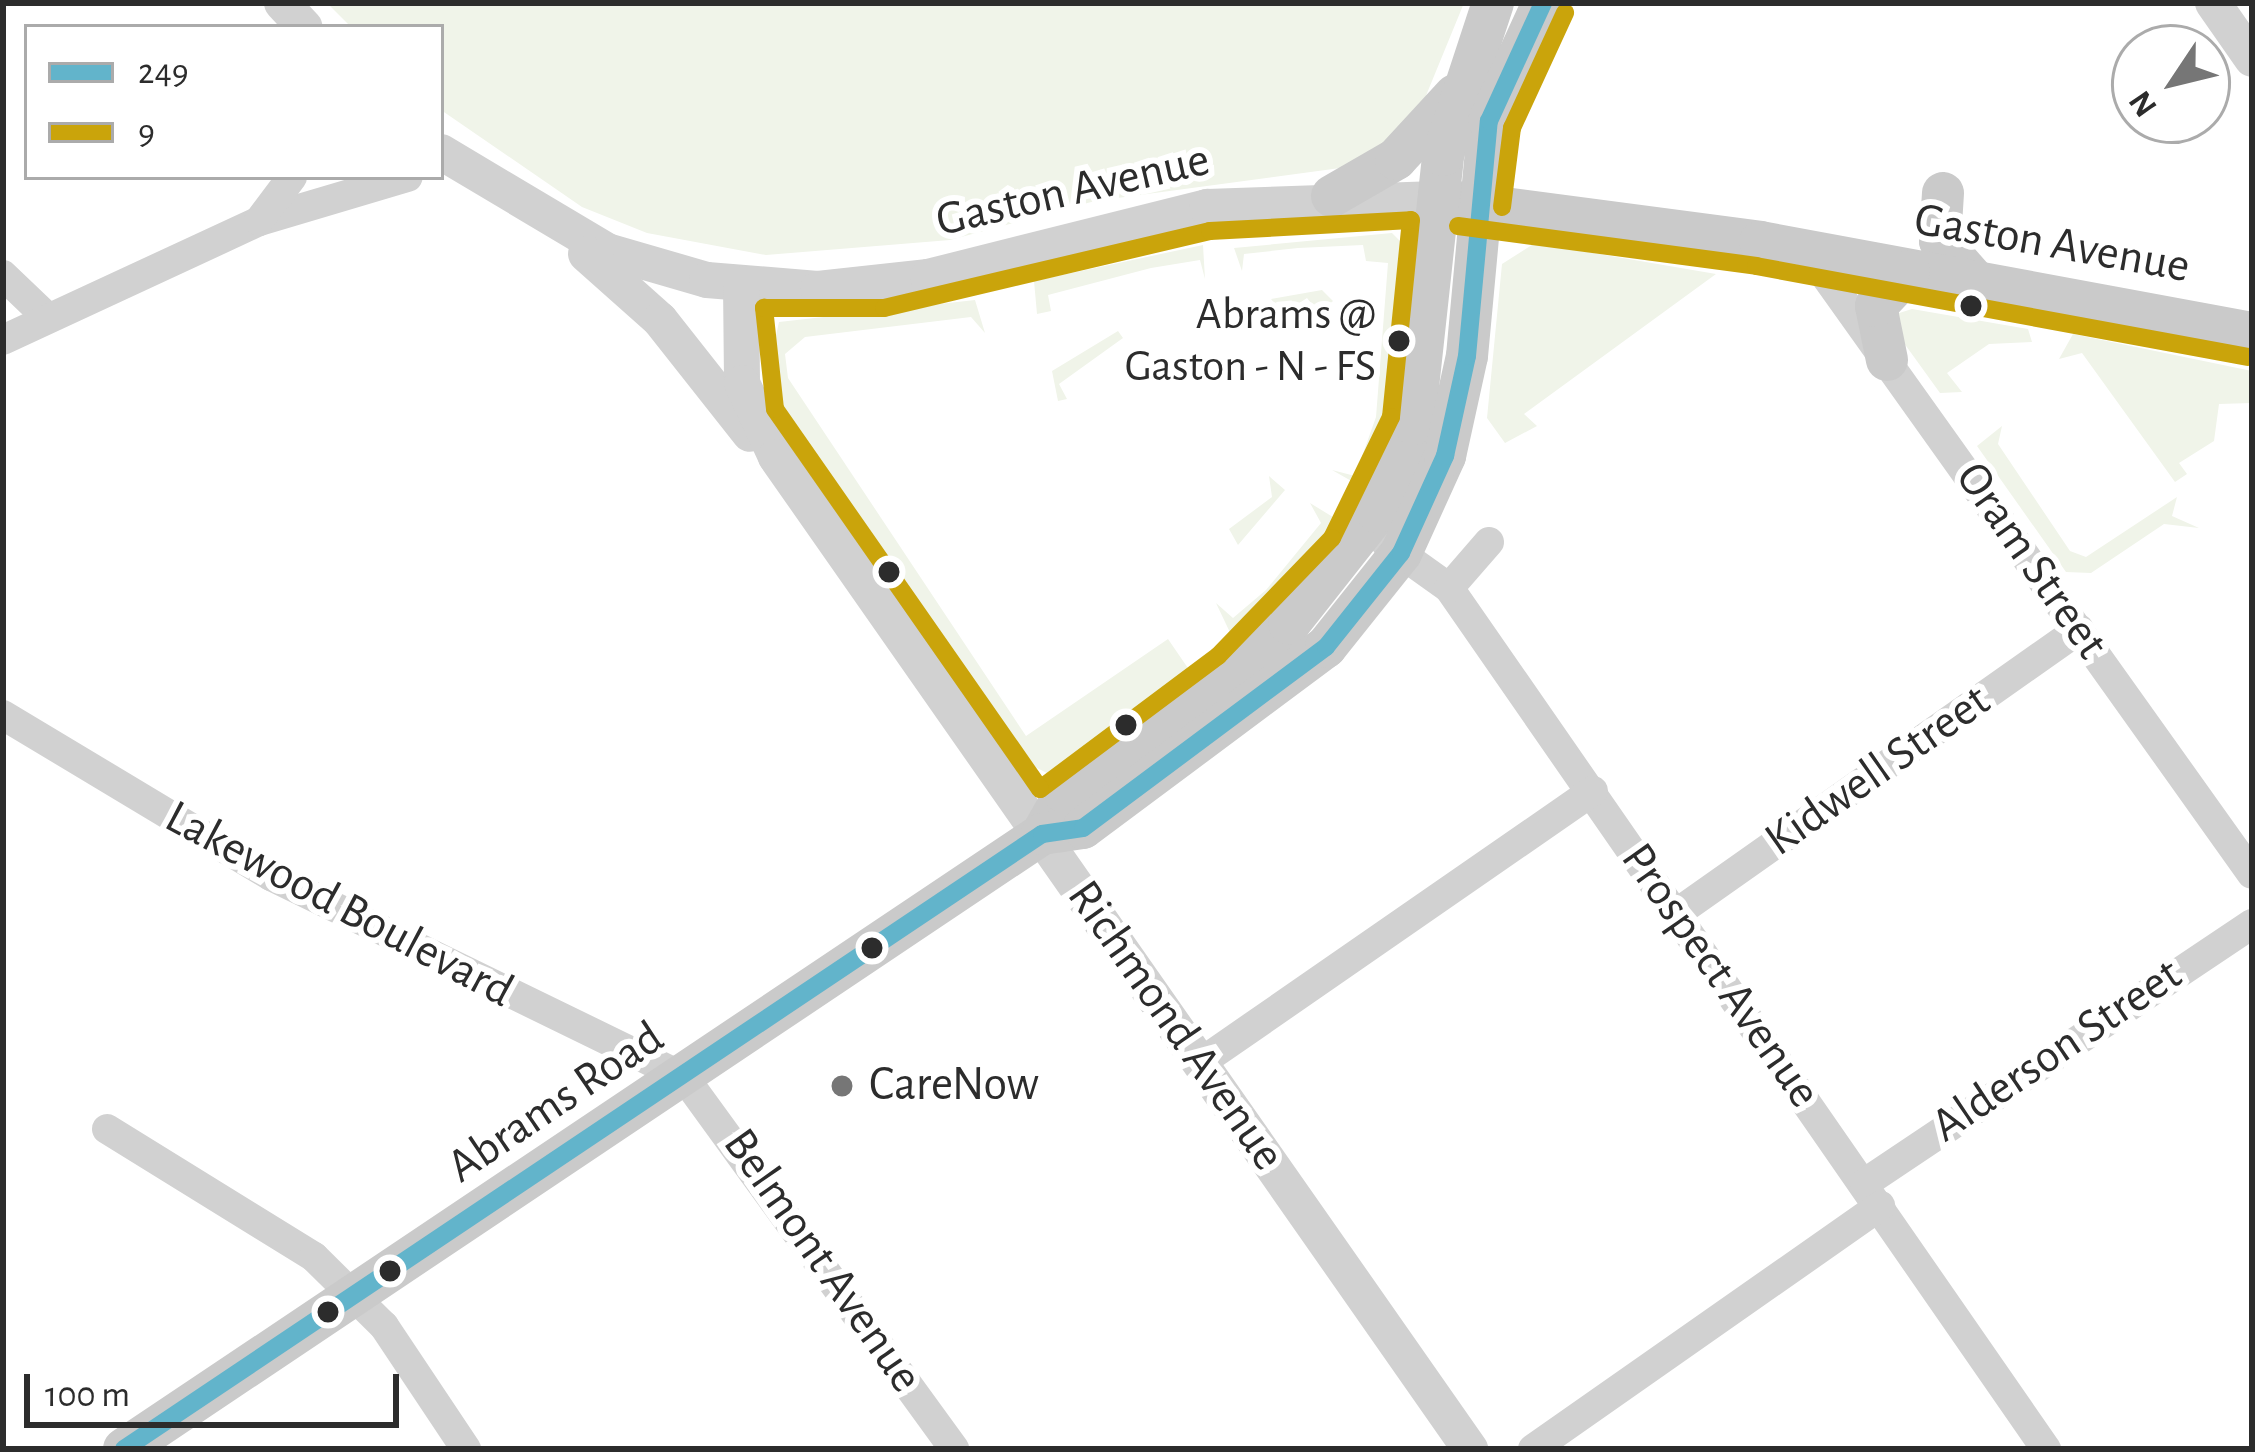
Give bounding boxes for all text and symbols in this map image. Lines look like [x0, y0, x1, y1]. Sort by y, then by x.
legend [24, 24, 444, 180]
north arrow [2111, 24, 2231, 144]
text: 249 [138, 54, 189, 90]
text: N [2123, 84, 2164, 122]
text: 9 [138, 114, 155, 150]
street label: Gaston Avenue [931, 132, 1215, 250]
street label: Gaston Avenue [1910, 191, 2194, 297]
place label: Abrams @ Gaston - N - FS [1125, 288, 1376, 394]
unlabelled marker [1960, 295, 1982, 317]
marker: Abrams @ Gaston - N - FS [1388, 330, 1410, 352]
street label: Oram Street [1942, 452, 2120, 670]
unlabelled marker [878, 561, 900, 583]
street label: Kidwell Street [1755, 673, 2001, 869]
unlabelled marker [1115, 714, 1137, 736]
street label: Lakewood Boulevard [155, 789, 523, 1021]
street label: Prospect Avenue [1608, 833, 1832, 1119]
street label: Richmond Avenue [1054, 870, 1296, 1182]
unlabelled marker [861, 937, 883, 959]
street label: Alderson Street [1921, 946, 2193, 1156]
street label: Abrams Road [437, 1010, 675, 1196]
place label: CareNow [869, 1057, 1039, 1115]
marker: CareNow [826, 1070, 858, 1102]
street label: Belmont Avenue [710, 1118, 934, 1404]
unlabelled marker [379, 1260, 401, 1282]
unlabelled marker [317, 1301, 339, 1323]
scale bar [30, 1350, 405, 1424]
text: 100 m [45, 1377, 130, 1413]

